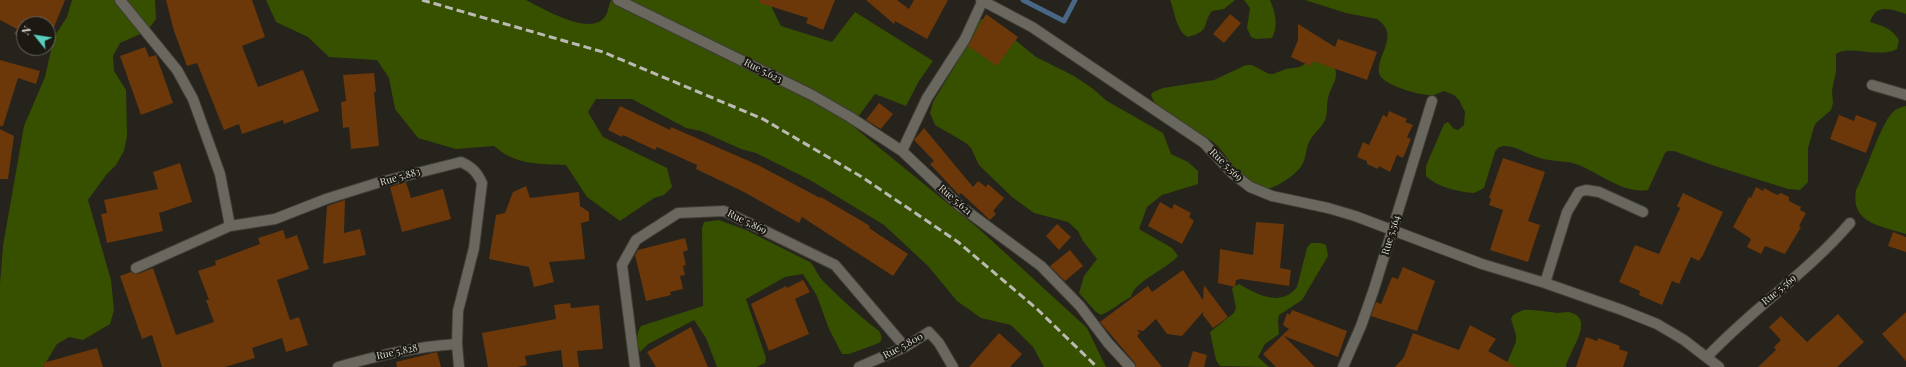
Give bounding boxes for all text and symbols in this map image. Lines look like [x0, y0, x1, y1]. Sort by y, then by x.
north arrow [16, 16, 56, 56]
text: N [18, 23, 35, 37]
street label: Rue 5.623 [742, 56, 784, 86]
street label: Rue 5.569 [1207, 146, 1245, 184]
street label: Rue 5.883 [378, 166, 422, 188]
street label: Rue 5.621 [936, 182, 974, 218]
street label: Rue 5.869 [726, 207, 768, 237]
street label: Rue 5.564 [1379, 214, 1403, 256]
street label: Rue 5.569 [1759, 272, 1799, 308]
street label: Rue 5.800 [881, 330, 925, 362]
street label: Rue 5.828 [375, 342, 419, 362]

